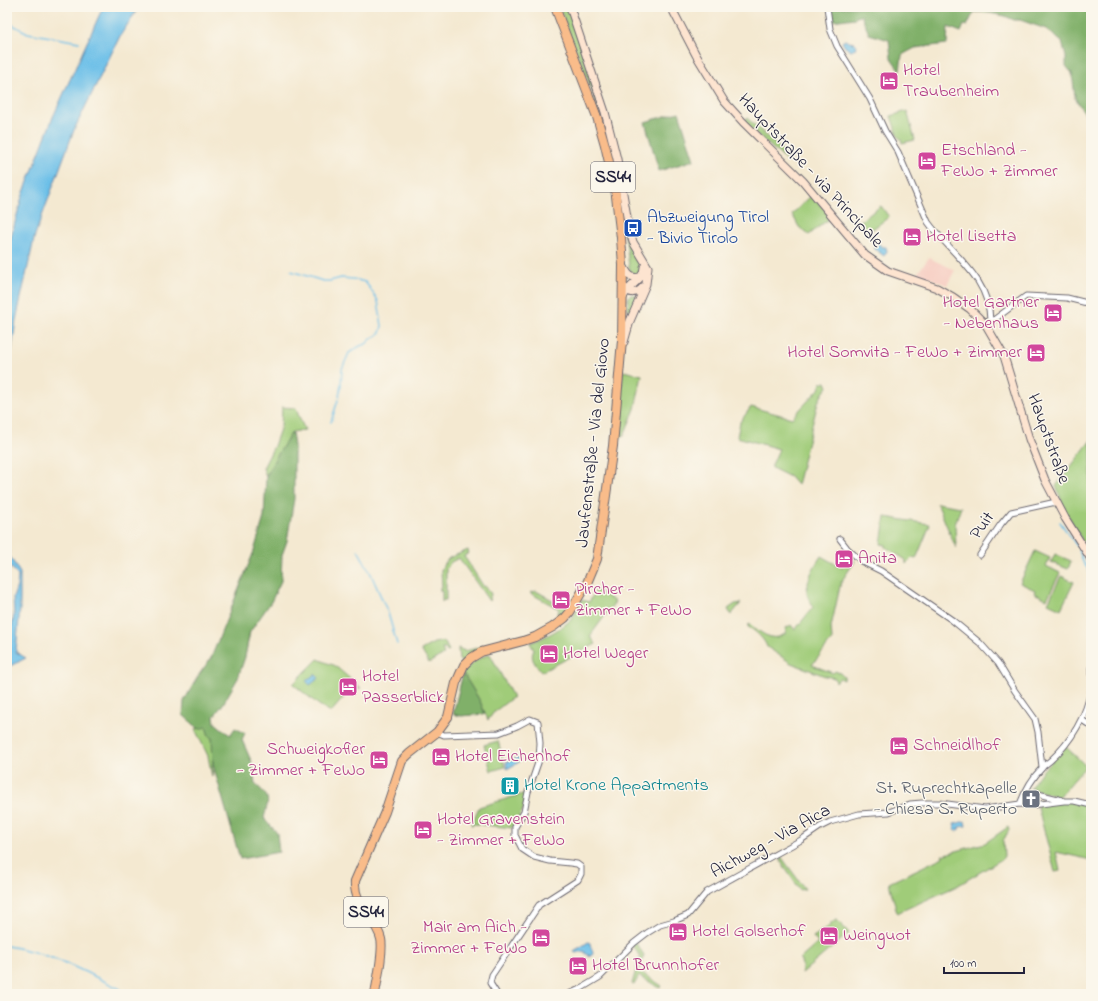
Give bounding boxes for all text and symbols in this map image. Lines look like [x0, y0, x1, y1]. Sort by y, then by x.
place label: Hotel Traubenheim [903, 58, 999, 105]
hotel icon: Hotel Traubenheim [878, 70, 900, 92]
street label: Hauptstraße - via Principale [731, 88, 889, 255]
place label: Etschland - FeWo + Zimmer [940, 138, 1058, 185]
hotel icon: Etschland - FeWo + Zimmer [916, 150, 938, 172]
road number: SS44 [591, 162, 635, 192]
place label: Abzweigung Tirol - Bivio Tirolo [647, 205, 769, 252]
bus stop icon: Abzweigung Tirol - Bivio Tirolo [622, 217, 644, 239]
place label: Hotel Lisetta [926, 224, 1016, 250]
hotel icon: Hotel Lisetta [901, 226, 923, 248]
place label: Hotel Gartner - Nebenhaus [942, 290, 1039, 337]
hotel icon: Hotel Gartner - Nebenhaus [1042, 302, 1064, 324]
street label: Jaufenstraße - Via del Giovo [570, 337, 618, 549]
place label: Hotel Somvita - FeWo + Zimmer [787, 340, 1022, 366]
hotel icon: Hotel Somvita - FeWo + Zimmer [1025, 342, 1047, 364]
street label: Hauptstraße [1020, 390, 1077, 489]
street label: Puit [964, 507, 1002, 545]
place label: Anita [858, 546, 897, 572]
hotel icon: Anita [833, 548, 855, 570]
place label: Pircher - Zimmer + FeWo [575, 577, 692, 624]
hotel icon: Pircher - Zimmer + FeWo [550, 589, 572, 611]
place label: Hotel Weger [563, 641, 649, 668]
hotel icon: Hotel Weger [538, 643, 560, 665]
place label: Hotel Passerblick [362, 664, 444, 711]
hotel icon: Hotel Passerblick [337, 676, 359, 698]
place label: Schneidlhof [913, 733, 1001, 759]
hotel icon: Schneidlhof [888, 735, 910, 757]
place label: Schweigkofler - Zimmer + FeWo [237, 737, 365, 784]
place label: Hotel Eichenhof [455, 744, 571, 770]
hotel icon: Hotel Eichenhof [430, 746, 452, 768]
hotel icon: Schweigkofler - Zimmer + FeWo [368, 749, 390, 771]
place label: Hotel Krone Appartments [524, 773, 709, 799]
building icon: Hotel Krone Appartments [499, 775, 521, 797]
place label: St. Ruprechtkapelle - Chiesa S. Ruperto [874, 776, 1018, 823]
church icon: St. Ruprechtkapelle - Chiesa S. Ruperto [1020, 788, 1042, 810]
street label: Aichweg - Via Aica [706, 798, 836, 887]
place label: Hotel Gravenstein - Zimmer + FeWo [437, 807, 565, 854]
hotel icon: Hotel Gravenstein - Zimmer + FeWo [412, 819, 434, 841]
road number: SS44 [344, 897, 388, 927]
place label: Mair am Aich - Zimmer + FeWo [410, 915, 527, 962]
place label: Hotel Golserhof [692, 919, 806, 945]
hotel icon: Hotel Golserhof [667, 921, 689, 943]
place label: Weinguot [843, 923, 911, 950]
hotel icon: Weinguot [818, 925, 840, 947]
hotel icon: Mair am Aich - Zimmer + FeWo [530, 927, 552, 949]
scale bar [944, 949, 1024, 975]
place label: Hotel Brunnhofer [592, 953, 719, 979]
hotel icon: Hotel Brunnhofer [567, 955, 589, 977]
text: 100 m [950, 955, 977, 973]

